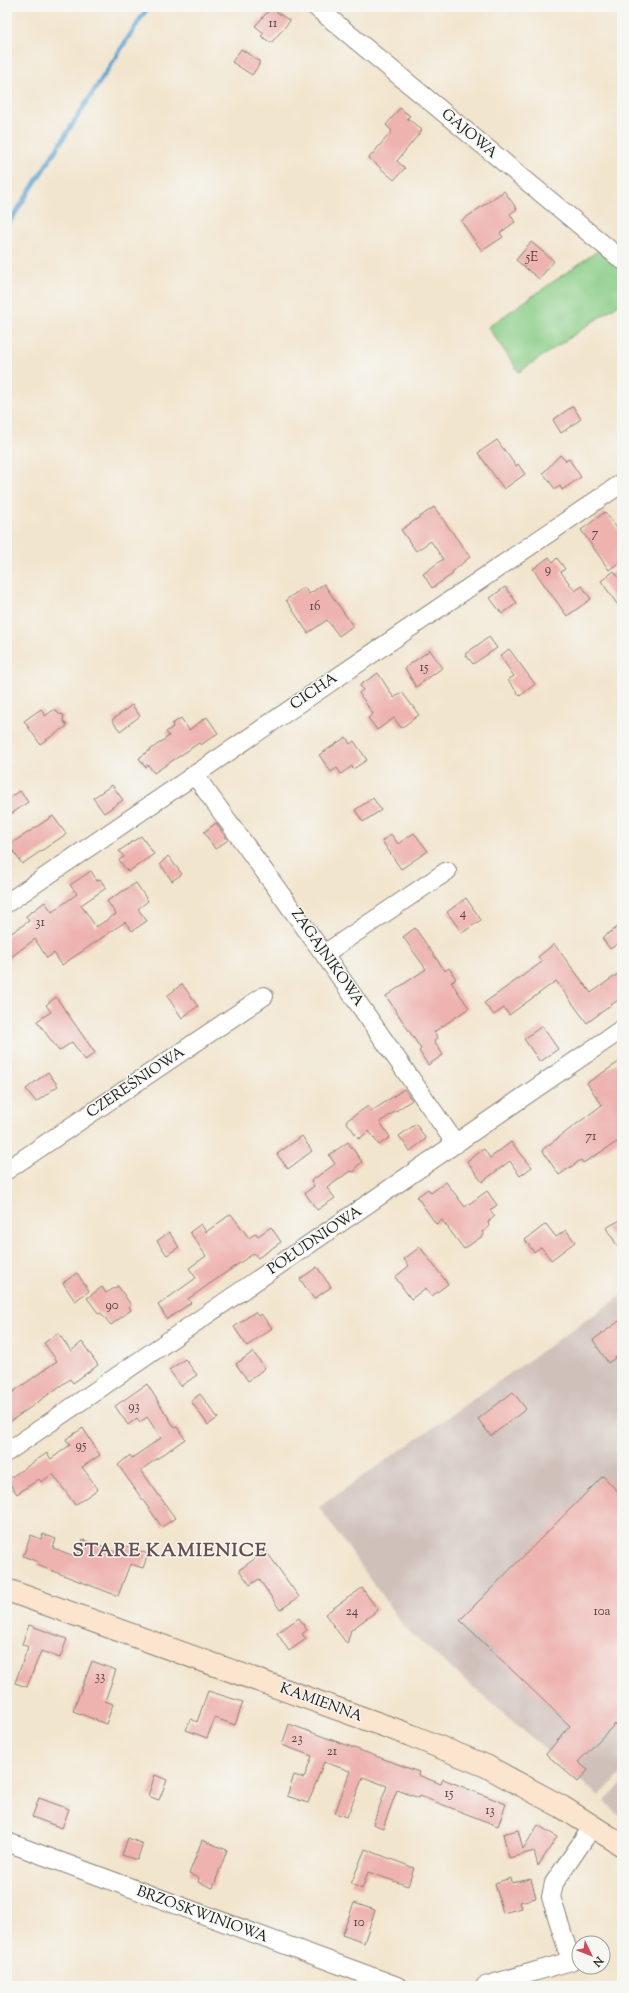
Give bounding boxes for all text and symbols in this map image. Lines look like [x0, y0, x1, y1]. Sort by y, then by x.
house number: 11 [269, 15, 278, 33]
street label: GAJOWA [436, 104, 502, 164]
house number: 5E [525, 249, 538, 267]
house number: 7 [592, 525, 599, 543]
house number: 9 [545, 561, 551, 579]
house number: 16 [310, 598, 320, 616]
house number: 15 [420, 659, 429, 677]
street label: CICHA [286, 668, 342, 716]
street label: ZAGAJNIKOWA [285, 905, 369, 1011]
house number: 4 [460, 905, 467, 923]
house number: 31 [35, 914, 45, 932]
street label: CZEREŚNIOWA [82, 1041, 189, 1124]
house number: 71 [586, 1128, 597, 1146]
street label: POŁUDNIOWA [264, 1202, 366, 1280]
house number: 90 [105, 1297, 119, 1315]
house number: 93 [128, 1398, 140, 1416]
house number: 95 [76, 1437, 87, 1455]
district label: STARE KAMIENICE [72, 1538, 268, 1565]
house number: 24 [346, 1603, 359, 1621]
house number: 10a [593, 1603, 611, 1621]
house number: 33 [95, 1668, 105, 1686]
street label: KAMIENNA [277, 1678, 365, 1728]
house number: 23 [291, 1730, 303, 1748]
house number: 21 [327, 1743, 338, 1761]
house number: 15 [445, 1785, 454, 1803]
house number: 13 [485, 1802, 495, 1820]
street label: BRZOSKWINIOWA [133, 1881, 271, 1949]
house number: 10 [353, 1914, 365, 1932]
north arrow [571, 1935, 611, 1975]
text: N [589, 1952, 607, 1970]

